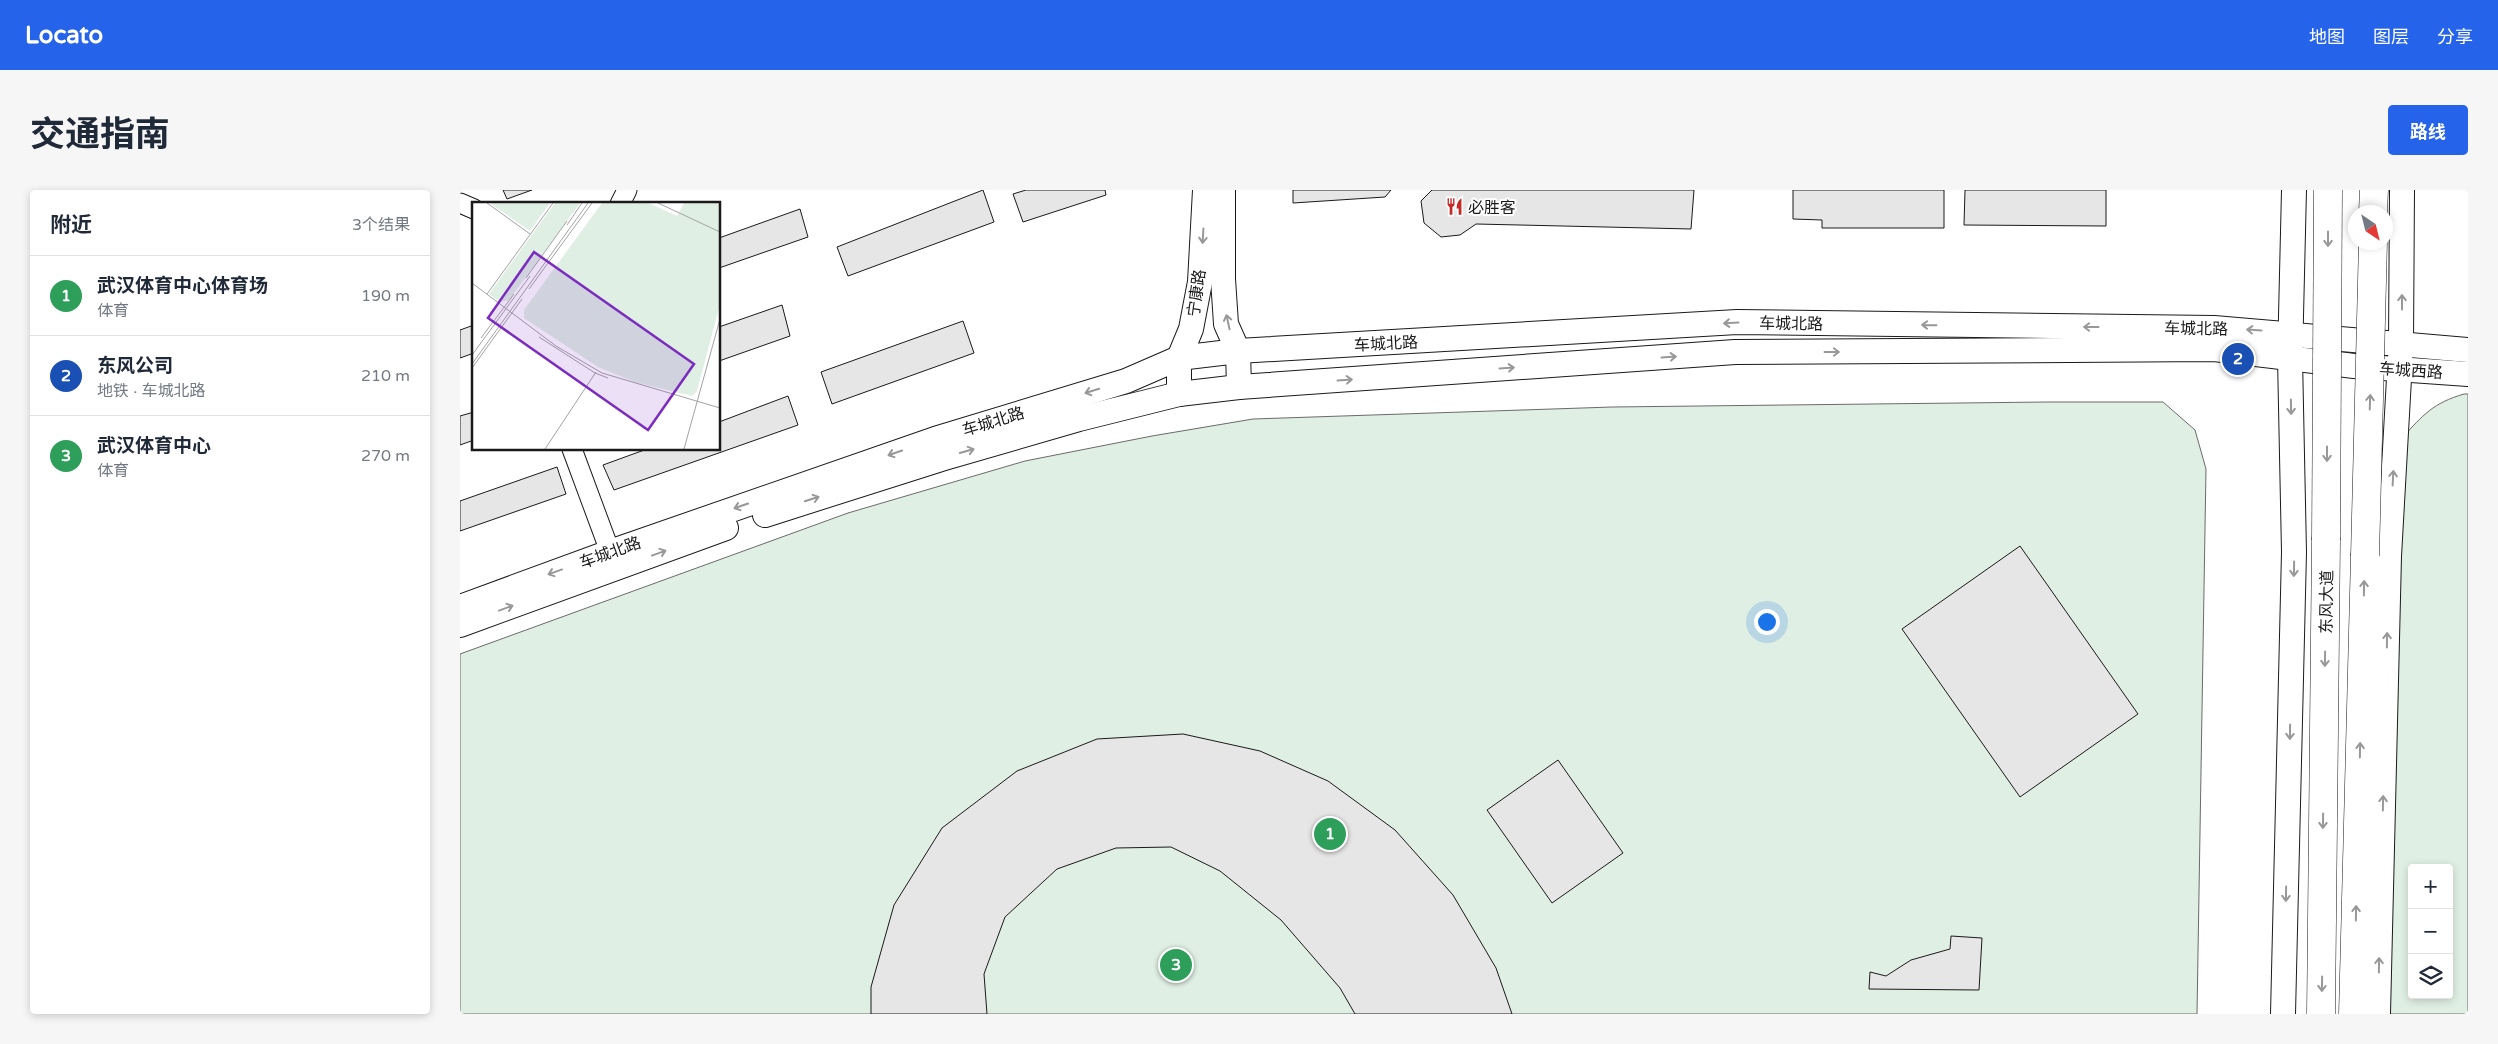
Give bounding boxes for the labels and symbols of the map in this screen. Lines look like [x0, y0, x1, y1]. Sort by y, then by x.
restaurant icon: 必胜客 [1444, 197, 1464, 217]
place label: 必胜客 [1468, 198, 1516, 218]
inset map [472, 202, 720, 450]
north arrow [2348, 205, 2393, 250]
one-way arrow [1198, 228, 1207, 244]
one-way arrow [2323, 230, 2333, 246]
street label: 宁康路 [1184, 268, 1210, 318]
one-way arrow [2397, 294, 2407, 310]
street label: 车城北路 [1759, 313, 1823, 335]
one-way arrow [1222, 315, 1232, 331]
one-way arrow [1724, 318, 1740, 327]
street label: 车城北路 [2164, 318, 2228, 340]
one-way arrow [1921, 321, 1937, 330]
one-way arrow [2083, 322, 2100, 332]
one-way arrow [2246, 326, 2262, 335]
street label: 车城北路 [1354, 332, 1419, 356]
pin: 2 [2222, 340, 2254, 378]
one-way arrow [1823, 347, 1839, 357]
one-way arrow [1661, 352, 1677, 362]
street label: 车城西路 [2378, 359, 2444, 383]
one-way arrow [1499, 364, 1515, 373]
one-way arrow [1337, 375, 1353, 384]
one-way arrow [1084, 387, 1100, 397]
one-way arrow [2365, 394, 2374, 410]
one-way arrow [2286, 398, 2296, 414]
street label: 车城北路 [960, 403, 1027, 441]
one-way arrow [959, 445, 975, 455]
one-way arrow [2322, 445, 2332, 461]
one-way arrow [887, 448, 903, 458]
one-way arrow [2389, 470, 2398, 486]
one-way arrow [804, 494, 820, 504]
one-way arrow [734, 502, 749, 511]
street label: 车城北路 [577, 533, 644, 573]
one-way arrow [650, 548, 666, 557]
one-way arrow [2289, 560, 2299, 577]
one-way arrow [548, 568, 563, 577]
street label: 东风大道 [2316, 570, 2338, 634]
one-way arrow [2359, 580, 2369, 596]
one-way arrow [498, 603, 513, 612]
your location [1754, 609, 1780, 635]
one-way arrow [2383, 633, 2392, 649]
one-way arrow [2320, 650, 2330, 667]
one-way arrow [2285, 723, 2295, 739]
one-way arrow [2355, 743, 2365, 759]
one-way arrow [2379, 795, 2388, 811]
one-way arrow [2319, 813, 2328, 829]
pin: 1 [1314, 815, 1346, 853]
one-way arrow [2281, 886, 2290, 902]
one-way arrow [2351, 905, 2360, 921]
pin: 3 [1160, 946, 1192, 984]
one-way arrow [2374, 958, 2384, 974]
one-way arrow [2317, 976, 2327, 992]

